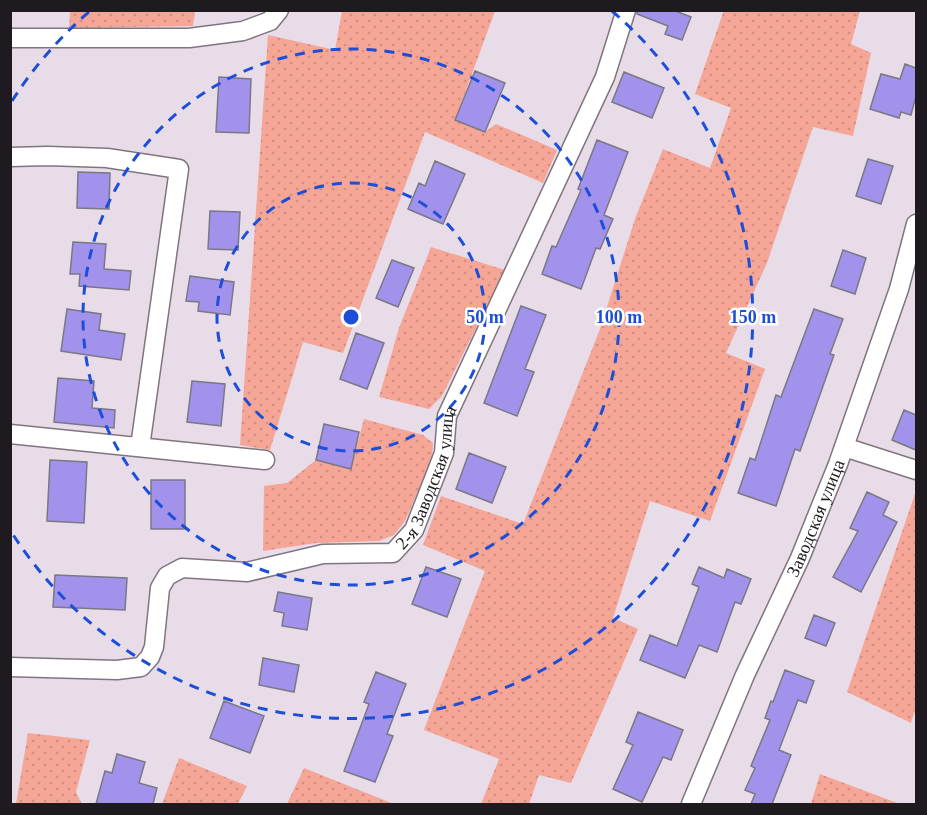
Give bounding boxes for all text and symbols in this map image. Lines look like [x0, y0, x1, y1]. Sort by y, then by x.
centre of rings [341, 307, 361, 327]
text: 50 m [466, 307, 504, 327]
text: 100 m [596, 307, 642, 327]
text: 150 m [730, 307, 776, 327]
street label: 2-я Заводская улица [392, 402, 461, 553]
street label: Заводская улица [783, 457, 849, 580]

